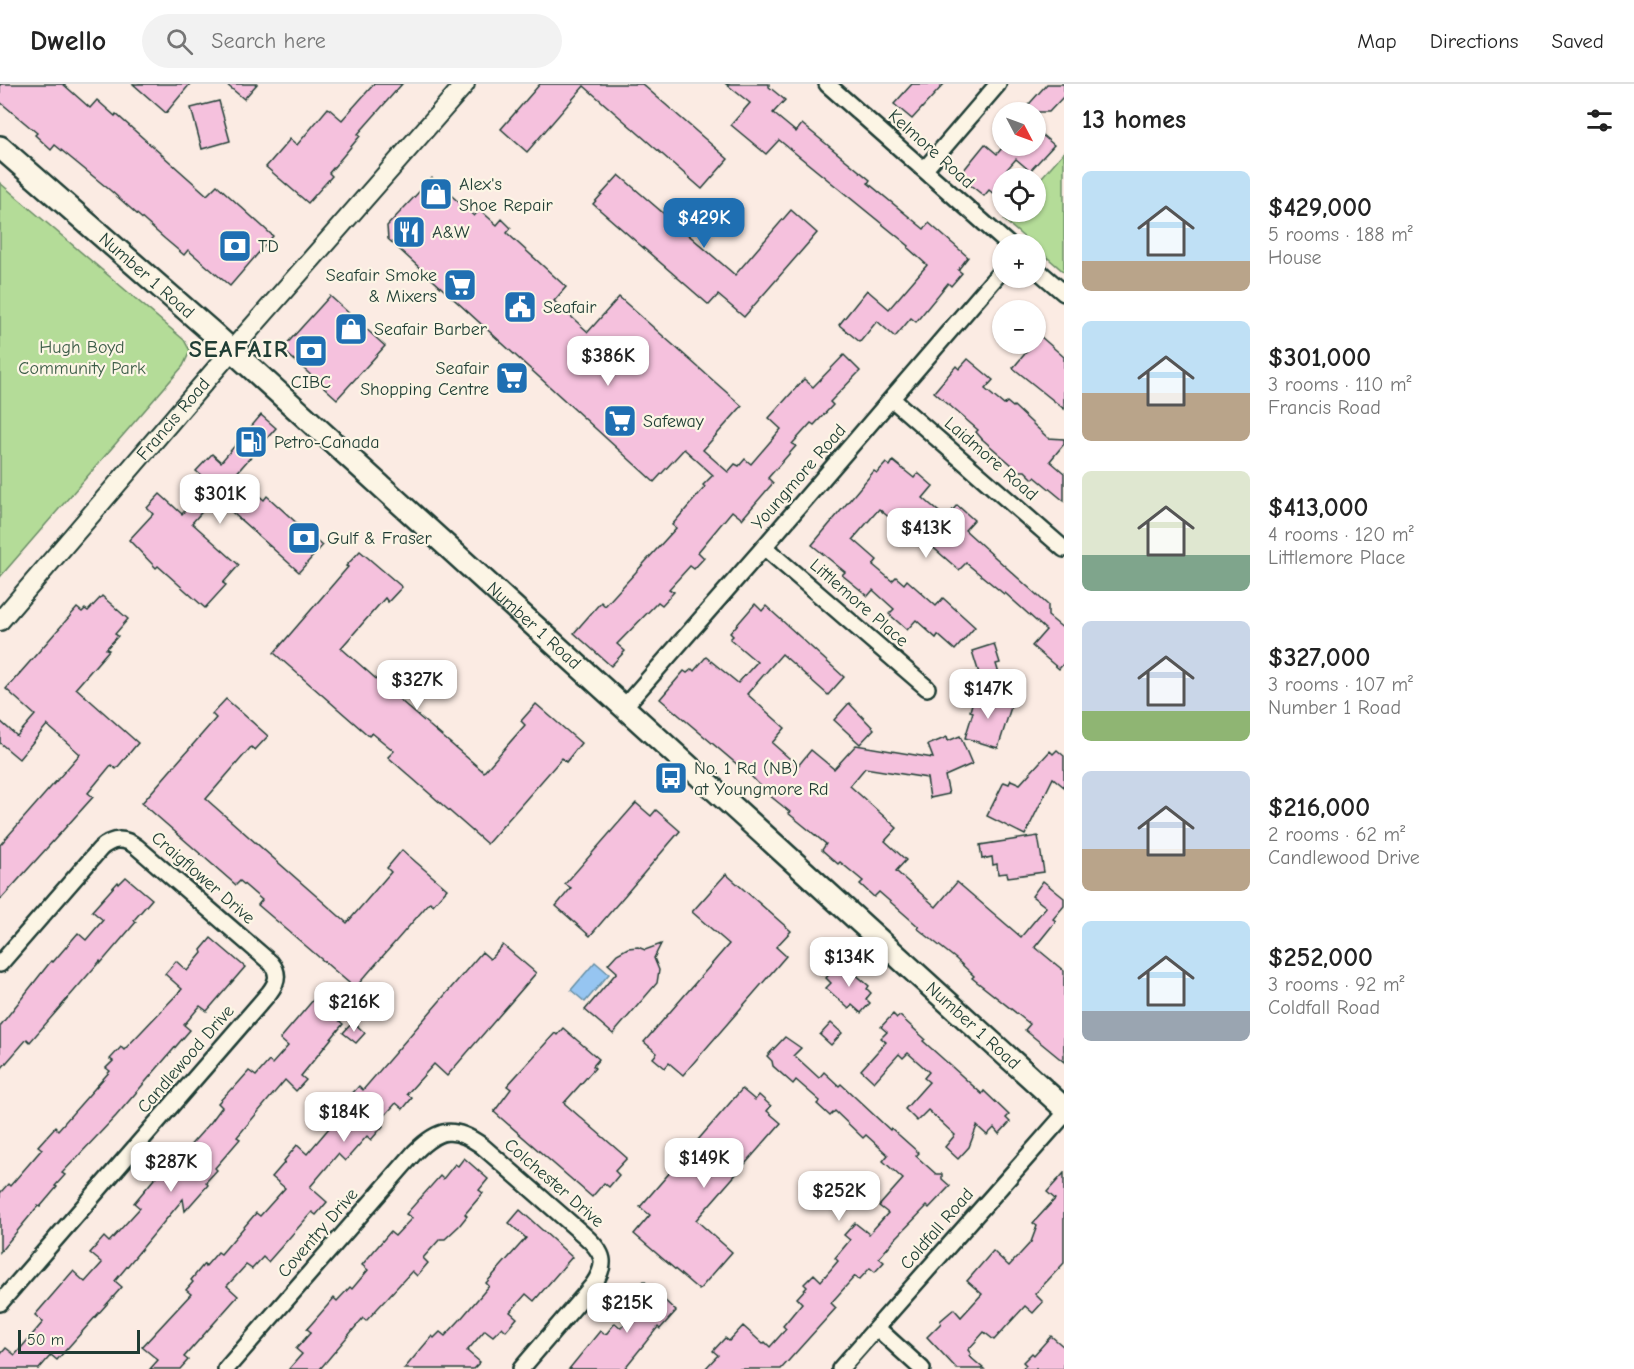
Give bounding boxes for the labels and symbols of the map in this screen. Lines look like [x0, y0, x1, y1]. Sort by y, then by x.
north arrow [992, 102, 1046, 156]
street label: Kelmore Road [884, 105, 978, 193]
place label: Alex's Shoe Repair [459, 174, 554, 216]
shop icon: Alex's Shoe Repair [418, 176, 454, 212]
pin: $429K [662, 198, 746, 249]
restaurant icon: A&W [391, 214, 427, 250]
place label: A&W [432, 222, 470, 243]
street label: Number 1 Road [95, 228, 199, 323]
bank icon: TD [217, 228, 253, 264]
place label: TD [258, 236, 279, 257]
place label: Seafair Smoke & Mixers [326, 265, 437, 307]
supermarket icon: Seafair Smoke & Mixers [442, 267, 478, 303]
public building icon: Seafair [502, 289, 538, 325]
place label: Seafair [543, 297, 597, 318]
shop icon: Seafair Barber [333, 311, 369, 347]
place label: Seafair Barber [374, 319, 488, 340]
bank icon: CIBC [293, 333, 329, 369]
district label: SEAFAIR [189, 335, 289, 363]
pin: $386K [566, 336, 650, 387]
park label: Hugh Boyd Community Park [18, 337, 146, 379]
place label: Seafair Shopping Centre [360, 358, 490, 400]
supermarket icon: Seafair Shopping Centre [494, 360, 530, 396]
place label: CIBC [291, 372, 331, 393]
street label: Francis Road [132, 373, 214, 464]
supermarket icon: Safeway [602, 403, 638, 439]
place label: Safeway [643, 411, 705, 432]
street label: Laidmore Road [940, 413, 1042, 505]
street label: Youngmore Road [747, 420, 851, 534]
fuel station icon: Petro-Canada [233, 424, 269, 460]
place label: Petro-Canada [274, 432, 380, 453]
pin: $301K [178, 474, 262, 525]
pin: $413K [884, 508, 968, 559]
bank icon: Gulf & Fraser [286, 520, 322, 556]
place label: Gulf & Fraser [327, 528, 433, 549]
street label: Littlemore Place [805, 555, 913, 651]
street label: Number 1 Road [483, 577, 585, 674]
pin: $327K [375, 660, 459, 711]
pin: $147K [946, 669, 1030, 720]
place label: No. 1 Rd (NB) at Youngmore Rd [694, 758, 829, 800]
bus stop icon: No. 1 Rd (NB) at Youngmore Rd [653, 760, 689, 796]
street label: Craigflower Drive [147, 827, 259, 929]
pin: $134K [807, 937, 891, 988]
street label: Number 1 Road [922, 977, 1025, 1073]
pin: $216K [312, 982, 396, 1033]
street label: Candlewood Drive [133, 1001, 239, 1117]
pin: $184K [302, 1092, 386, 1143]
street label: Colchester Drive [500, 1134, 608, 1232]
pin: $149K [662, 1138, 746, 1189]
pin: $287K [129, 1142, 213, 1193]
pin: $252K [797, 1171, 881, 1222]
street label: Coventry Drive [273, 1184, 363, 1282]
street label: Coldfall Road [896, 1184, 978, 1274]
pin: $215K [585, 1283, 669, 1334]
scale bar [18, 1327, 140, 1354]

